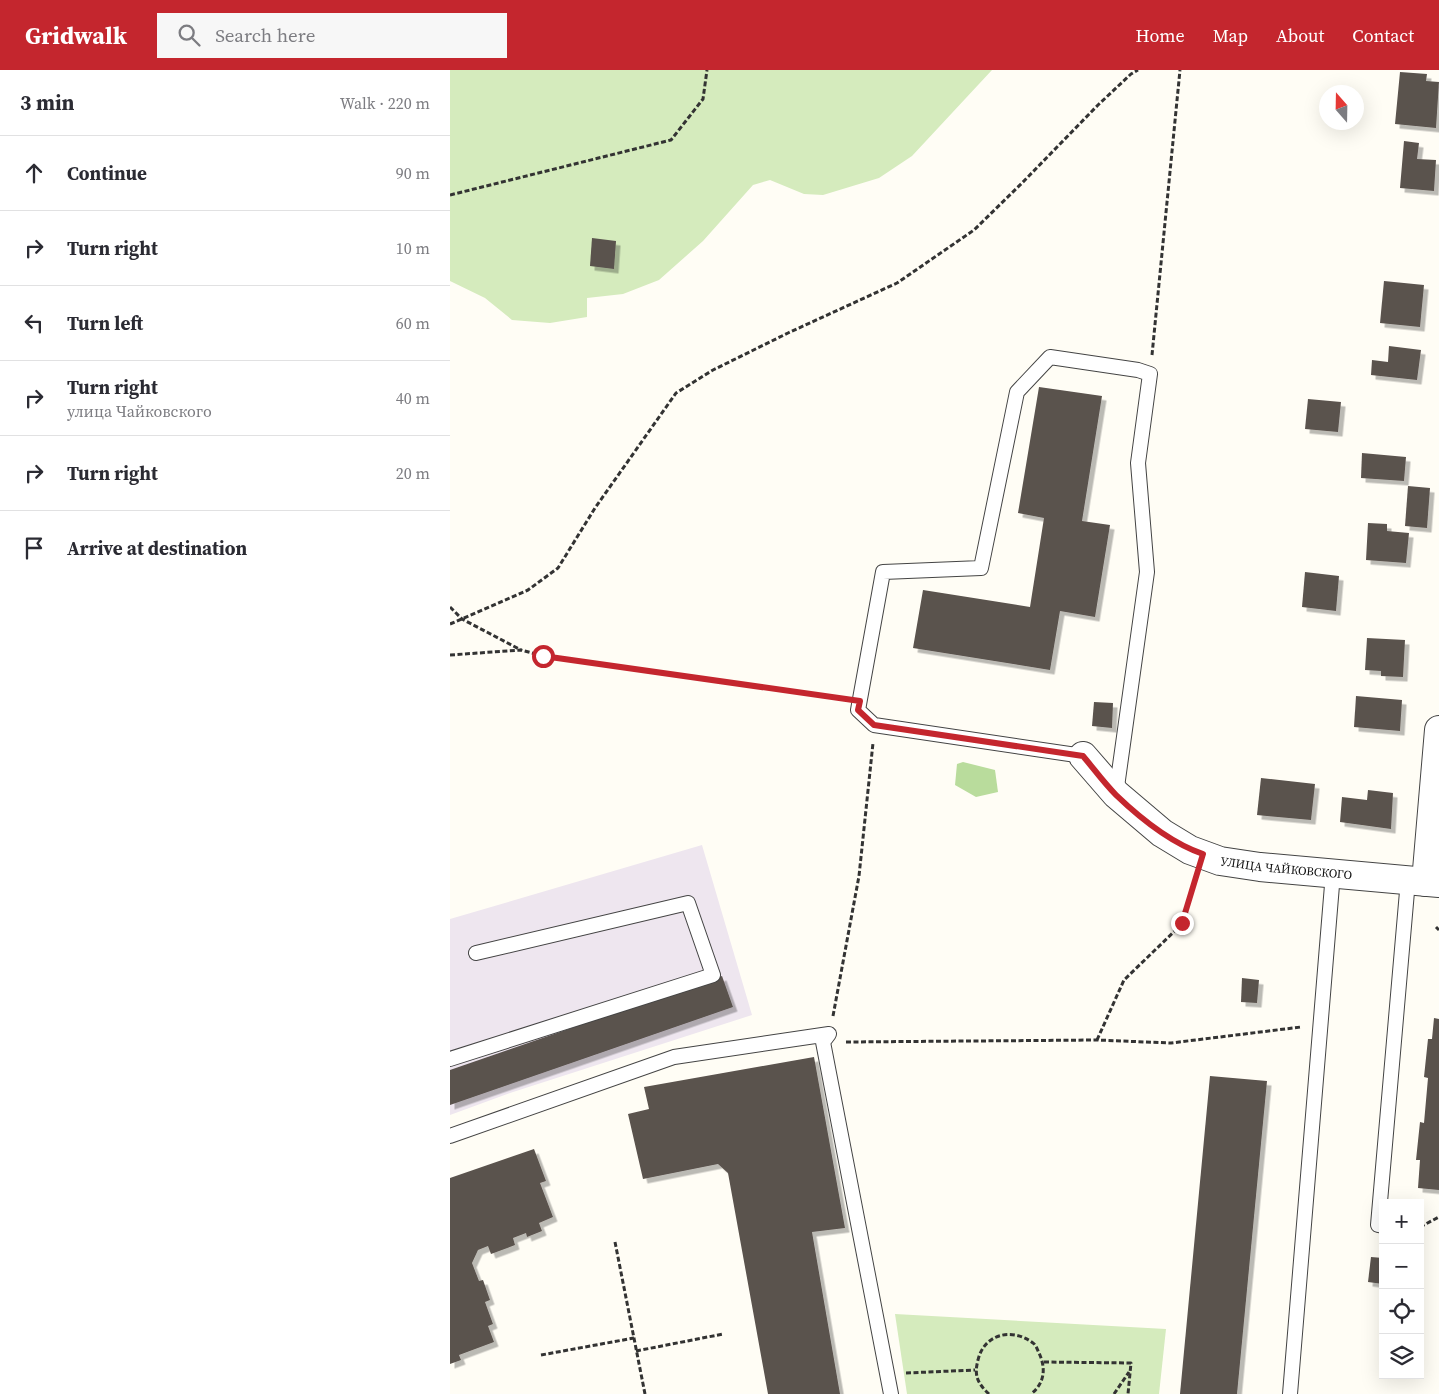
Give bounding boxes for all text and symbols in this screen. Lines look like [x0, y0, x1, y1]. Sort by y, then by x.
search box [157, 13, 507, 58]
text: Gridwalk [25, 19, 127, 52]
icon: search [175, 21, 203, 49]
text: Search here [215, 22, 315, 48]
text: Home [1136, 23, 1185, 48]
text: Map [1213, 23, 1248, 48]
text: About [1276, 23, 1324, 48]
text: Contact [1352, 23, 1414, 48]
north arrow [1319, 85, 1364, 130]
text: 3 min [20, 88, 75, 117]
text: Walk · 220 m [340, 92, 430, 114]
icon: ahead [20, 159, 48, 187]
text: Continue [67, 160, 147, 186]
text: 90 m [396, 162, 430, 184]
icon: right [20, 234, 48, 262]
text: Turn right [67, 235, 158, 261]
text: 10 m [396, 237, 430, 259]
icon: left [20, 309, 48, 337]
text: Turn left [67, 310, 143, 336]
text: 60 m [396, 312, 430, 334]
text: Turn right [67, 374, 158, 400]
icon: right [20, 384, 48, 412]
text: 40 m [396, 387, 430, 409]
text: улица Чайковского [67, 400, 212, 422]
icon: right [20, 459, 48, 487]
text: Turn right [67, 460, 158, 486]
text: 20 m [396, 462, 430, 484]
icon: arrive [20, 534, 48, 562]
text: Arrive at destination [67, 535, 247, 561]
route start [532, 645, 555, 668]
street label: УЛИЦА ЧАЙКОВСКОГО [1219, 853, 1353, 883]
route end [1171, 912, 1194, 935]
map controls [1379, 1199, 1424, 1379]
button: + [1379, 1199, 1424, 1244]
button: − [1379, 1244, 1424, 1289]
button: locate [1379, 1289, 1424, 1334]
button: layers [1379, 1334, 1424, 1379]

